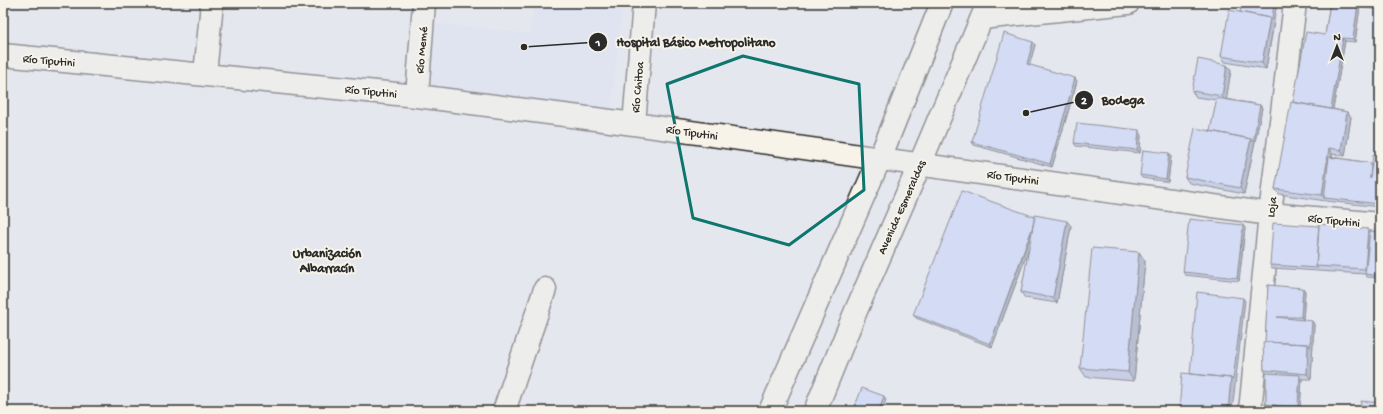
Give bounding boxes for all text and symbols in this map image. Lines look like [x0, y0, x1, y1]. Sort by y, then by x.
street label: Río Memé [414, 25, 432, 74]
north arrow [1317, 26, 1357, 66]
callout: Hospital Básico Metropolitano [588, 29, 783, 54]
text: N [1333, 32, 1341, 44]
text: Hospital Básico Metropolitano [616, 36, 776, 52]
text: 1 [595, 37, 601, 51]
street label: Río Tiputini [22, 53, 76, 71]
street label: Río Chitoa [630, 61, 648, 113]
street label: Río Tiputini [344, 83, 398, 103]
callout: Bodega [1074, 87, 1152, 112]
text: Bodega [1101, 94, 1145, 109]
text: 2 [1081, 95, 1087, 109]
street label: Río Tiputini [665, 123, 719, 145]
street label: Avenida Esmeraldas [876, 158, 930, 257]
street label: Río Tiputini [986, 168, 1040, 190]
street label: Loja [1265, 196, 1281, 218]
street label: Río Tiputini [1307, 212, 1361, 232]
district label: Urbanización Albarracín [293, 247, 362, 277]

